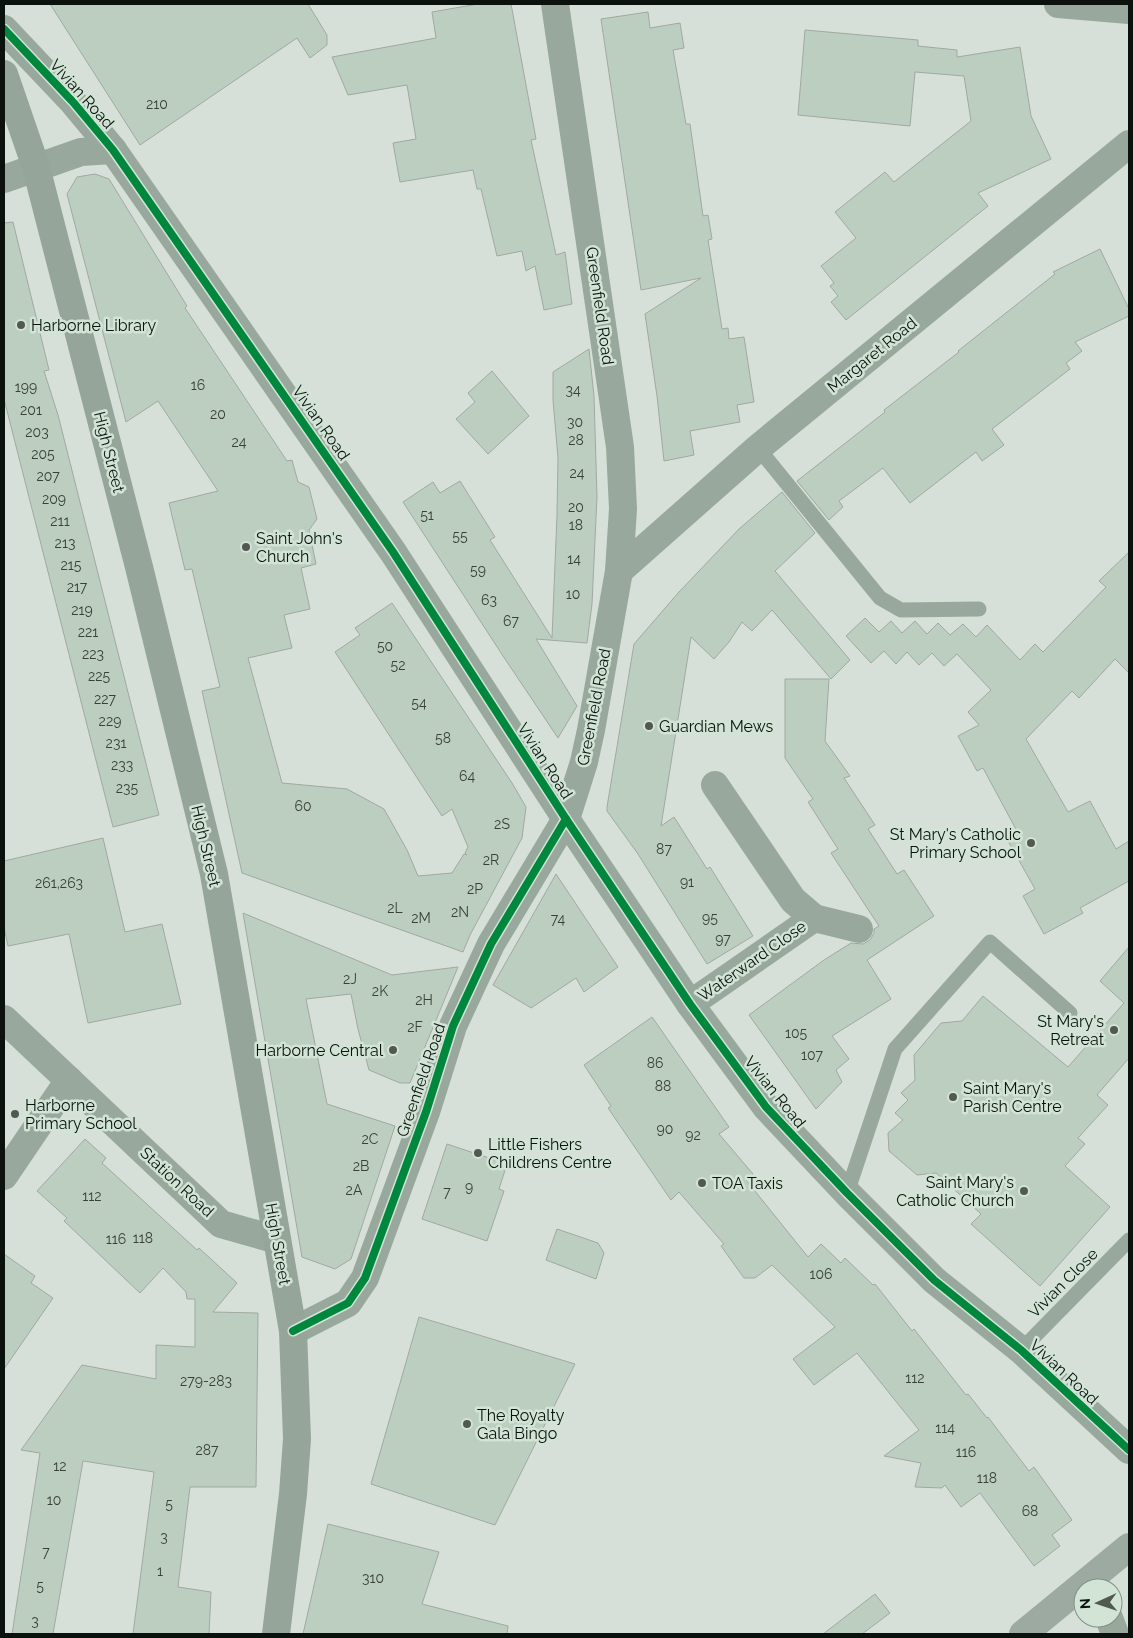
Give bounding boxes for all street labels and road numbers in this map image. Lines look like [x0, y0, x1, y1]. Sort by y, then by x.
street label: Vivian Road [46, 55, 118, 133]
street label: Greenfield Road [582, 246, 618, 366]
street label: Margaret Road [824, 313, 920, 397]
street label: Vivian Road [288, 382, 354, 464]
street label: High Street [90, 409, 128, 495]
street label: Greenfield Road [573, 647, 615, 767]
street label: Vivian Road [513, 719, 577, 803]
street label: High Street [187, 803, 225, 889]
street label: Waterward Close [694, 917, 810, 1005]
street label: Greenfield Road [393, 1021, 449, 1139]
street label: Vivian Road [740, 1052, 810, 1132]
street label: Station Road [136, 1143, 218, 1221]
street label: High Street [261, 1202, 295, 1287]
street label: Vivian Close [1024, 1244, 1102, 1322]
street label: Vivian Road [1026, 1335, 1102, 1409]

